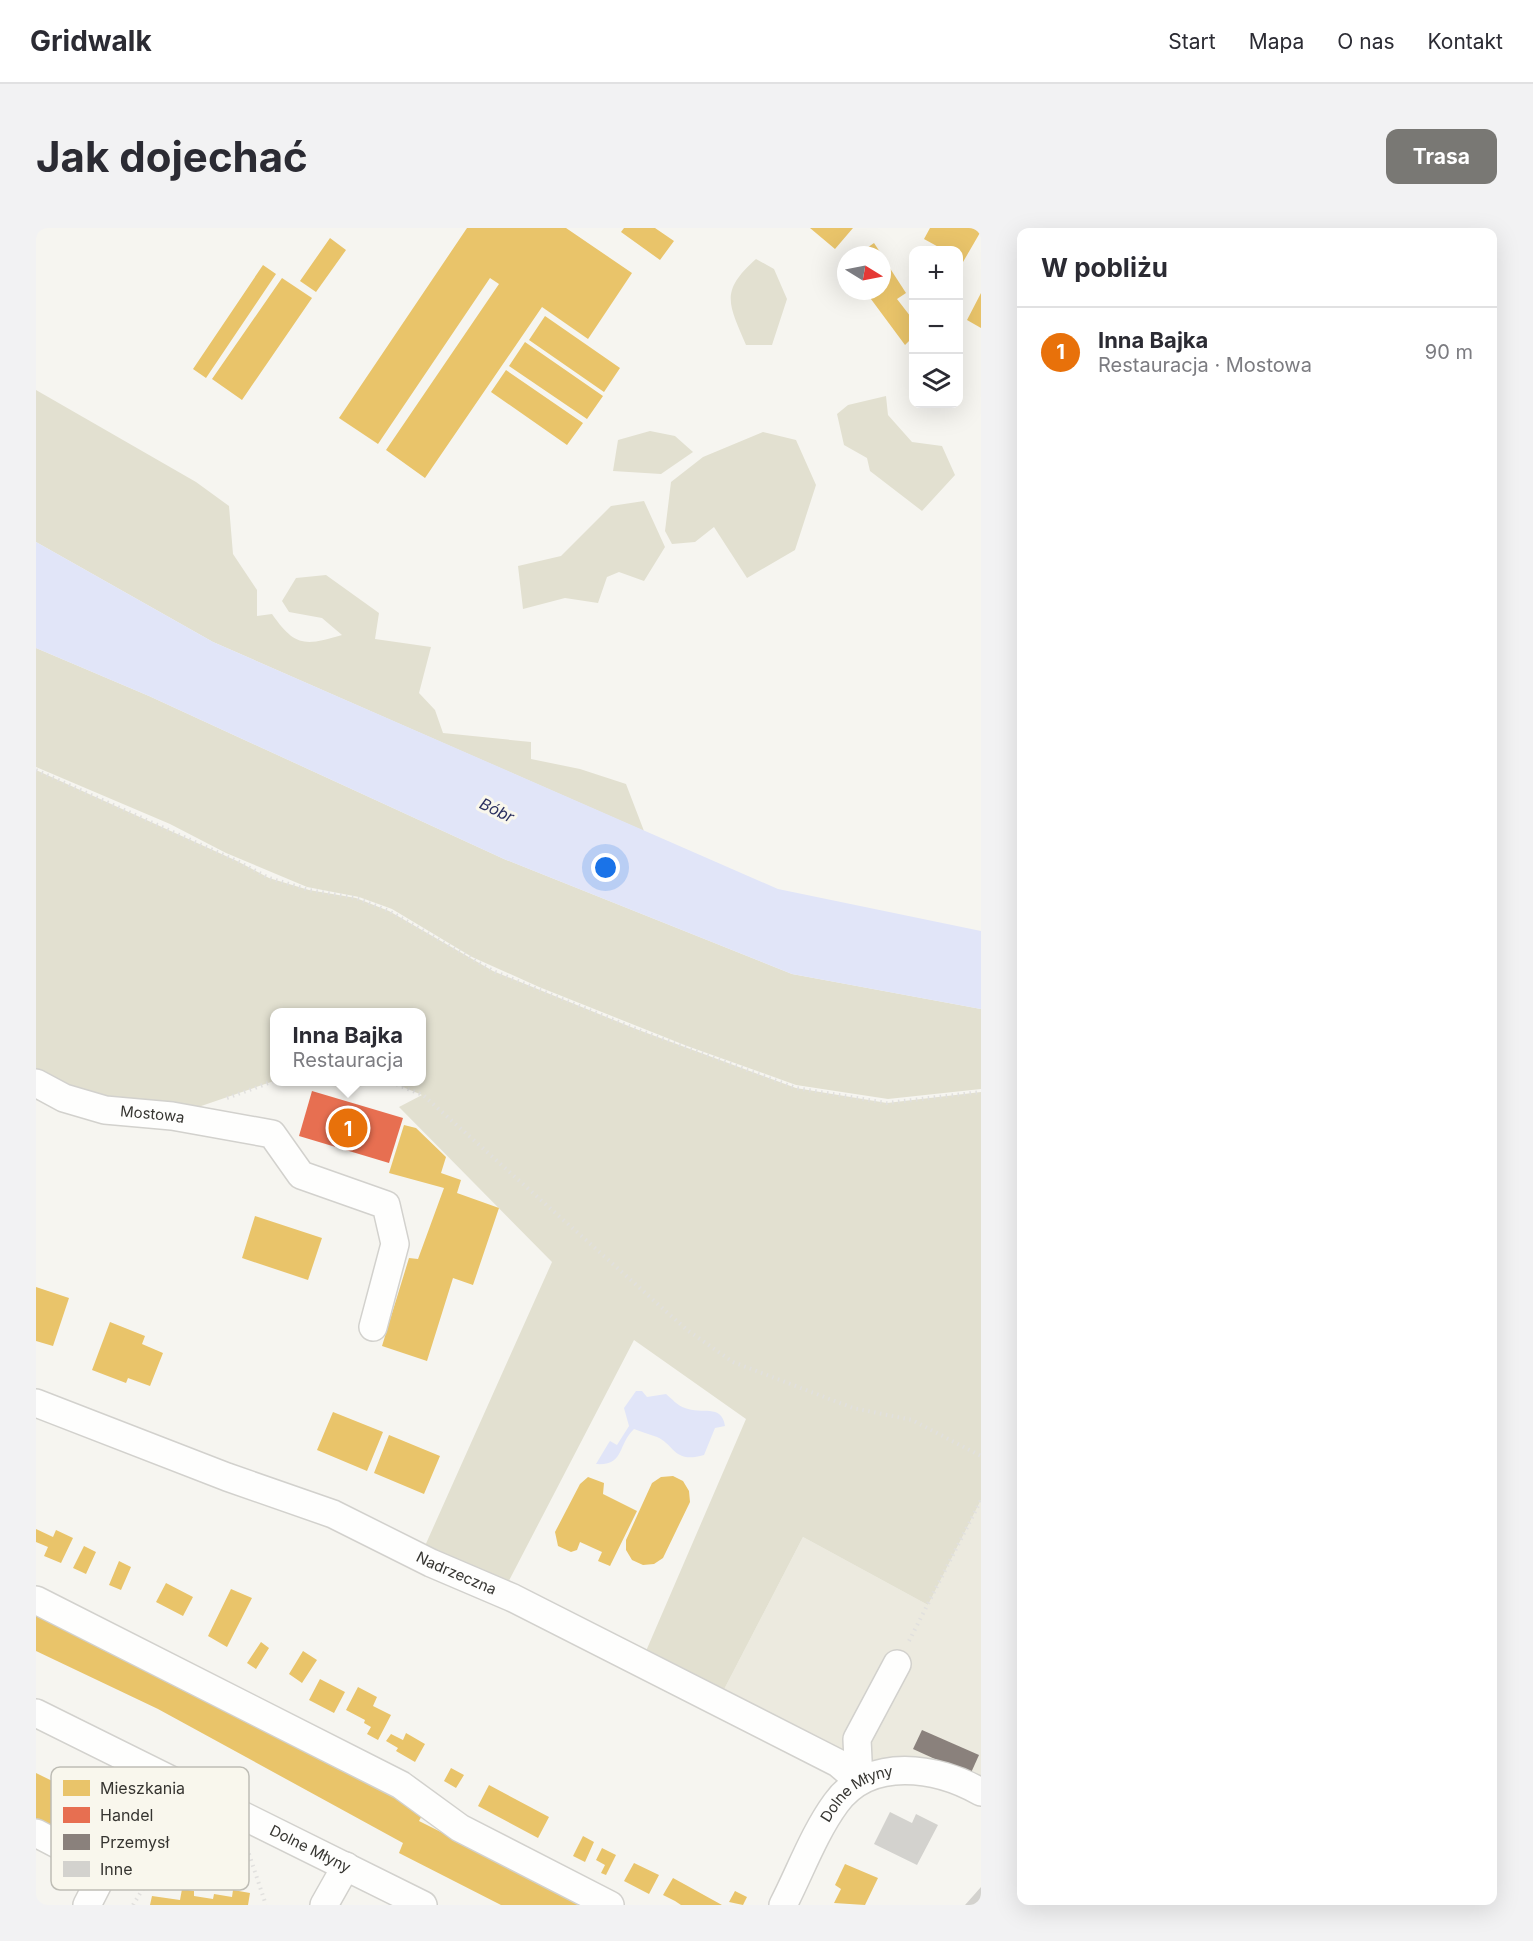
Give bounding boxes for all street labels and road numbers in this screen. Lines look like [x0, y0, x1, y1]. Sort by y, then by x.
street label: Mostowa [119, 1101, 186, 1127]
street label: Nadrzeczna [413, 1547, 499, 1599]
street label: Dolne Młyny [816, 1761, 895, 1825]
street label: Dolne Młyny [267, 1820, 355, 1877]

